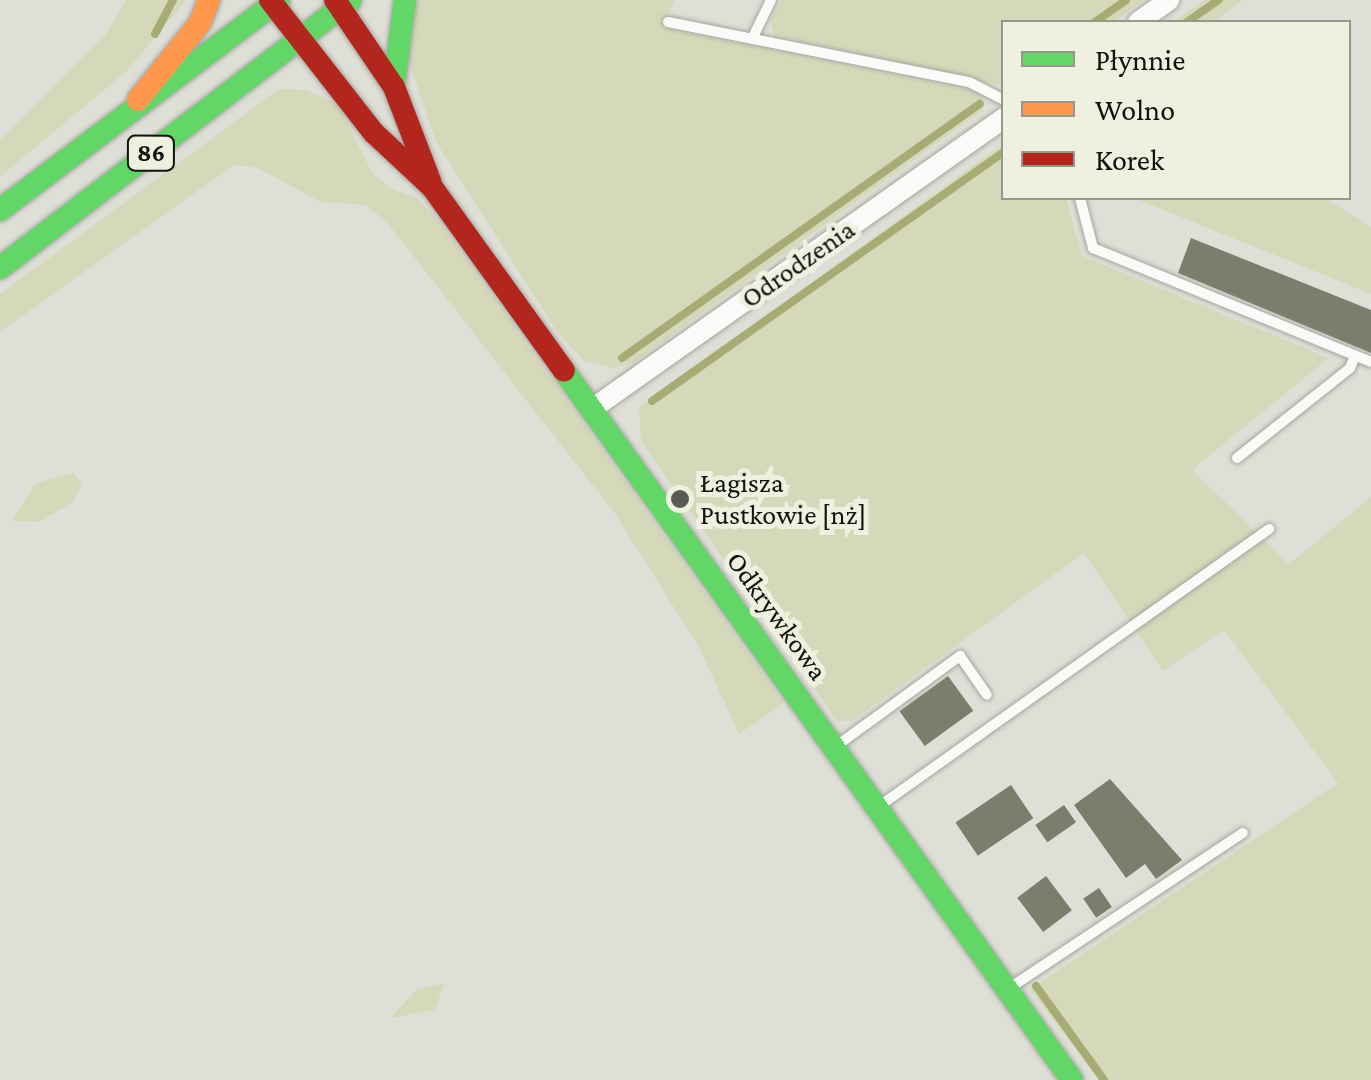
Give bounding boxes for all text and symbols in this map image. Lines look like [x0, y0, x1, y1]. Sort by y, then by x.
legend [1001, 20, 1351, 200]
text: Płynnie [1095, 43, 1185, 76]
text: Wolno [1095, 93, 1175, 126]
road number: 86 [126, 133, 176, 173]
text: Korek [1095, 143, 1164, 176]
street label: Odrodzenia [735, 213, 861, 315]
place label: Łagisza Pustkowie [nż] [700, 466, 866, 532]
marker: Łagisza Pustkowie [nż] [669, 488, 691, 510]
street label: Odkrywkowa [719, 545, 835, 687]

